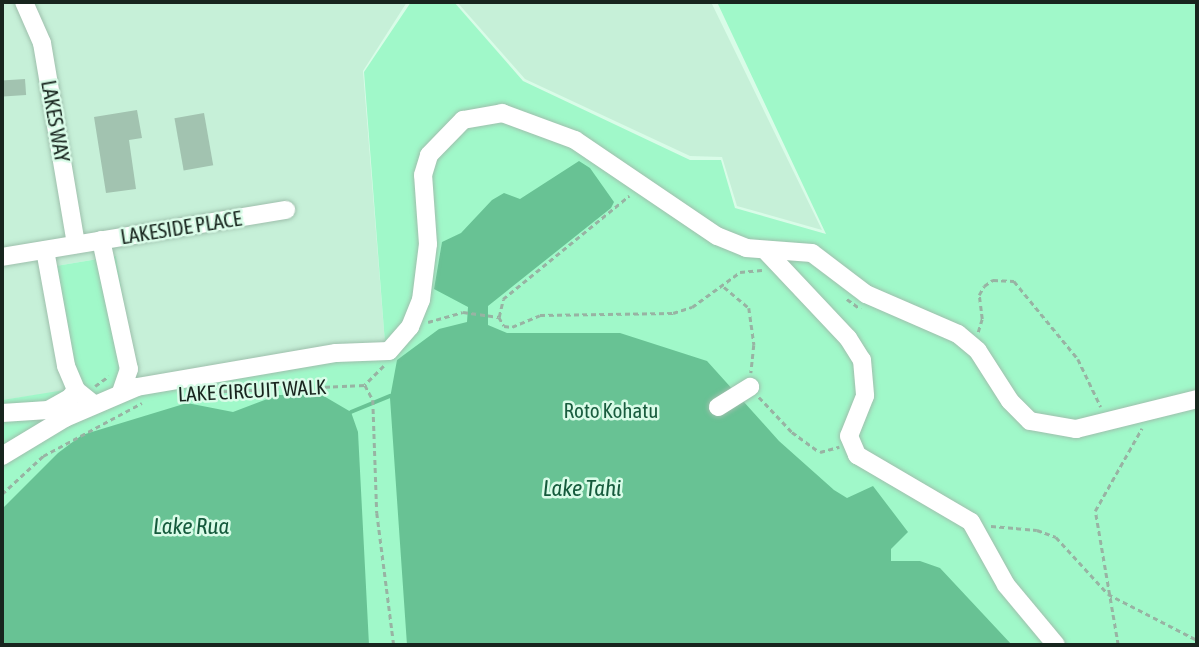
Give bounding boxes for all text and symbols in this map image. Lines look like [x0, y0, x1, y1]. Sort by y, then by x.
street label: LAKES WAY [36, 78, 76, 164]
street label: LAKESIDE PLACE [119, 205, 243, 249]
street label: LAKE CIRCUIT WALK [177, 374, 327, 406]
park label: Roto Kohatu [564, 397, 658, 423]
water label: Lake Tahi [543, 474, 621, 502]
water label: Lake Rua [153, 512, 229, 540]

